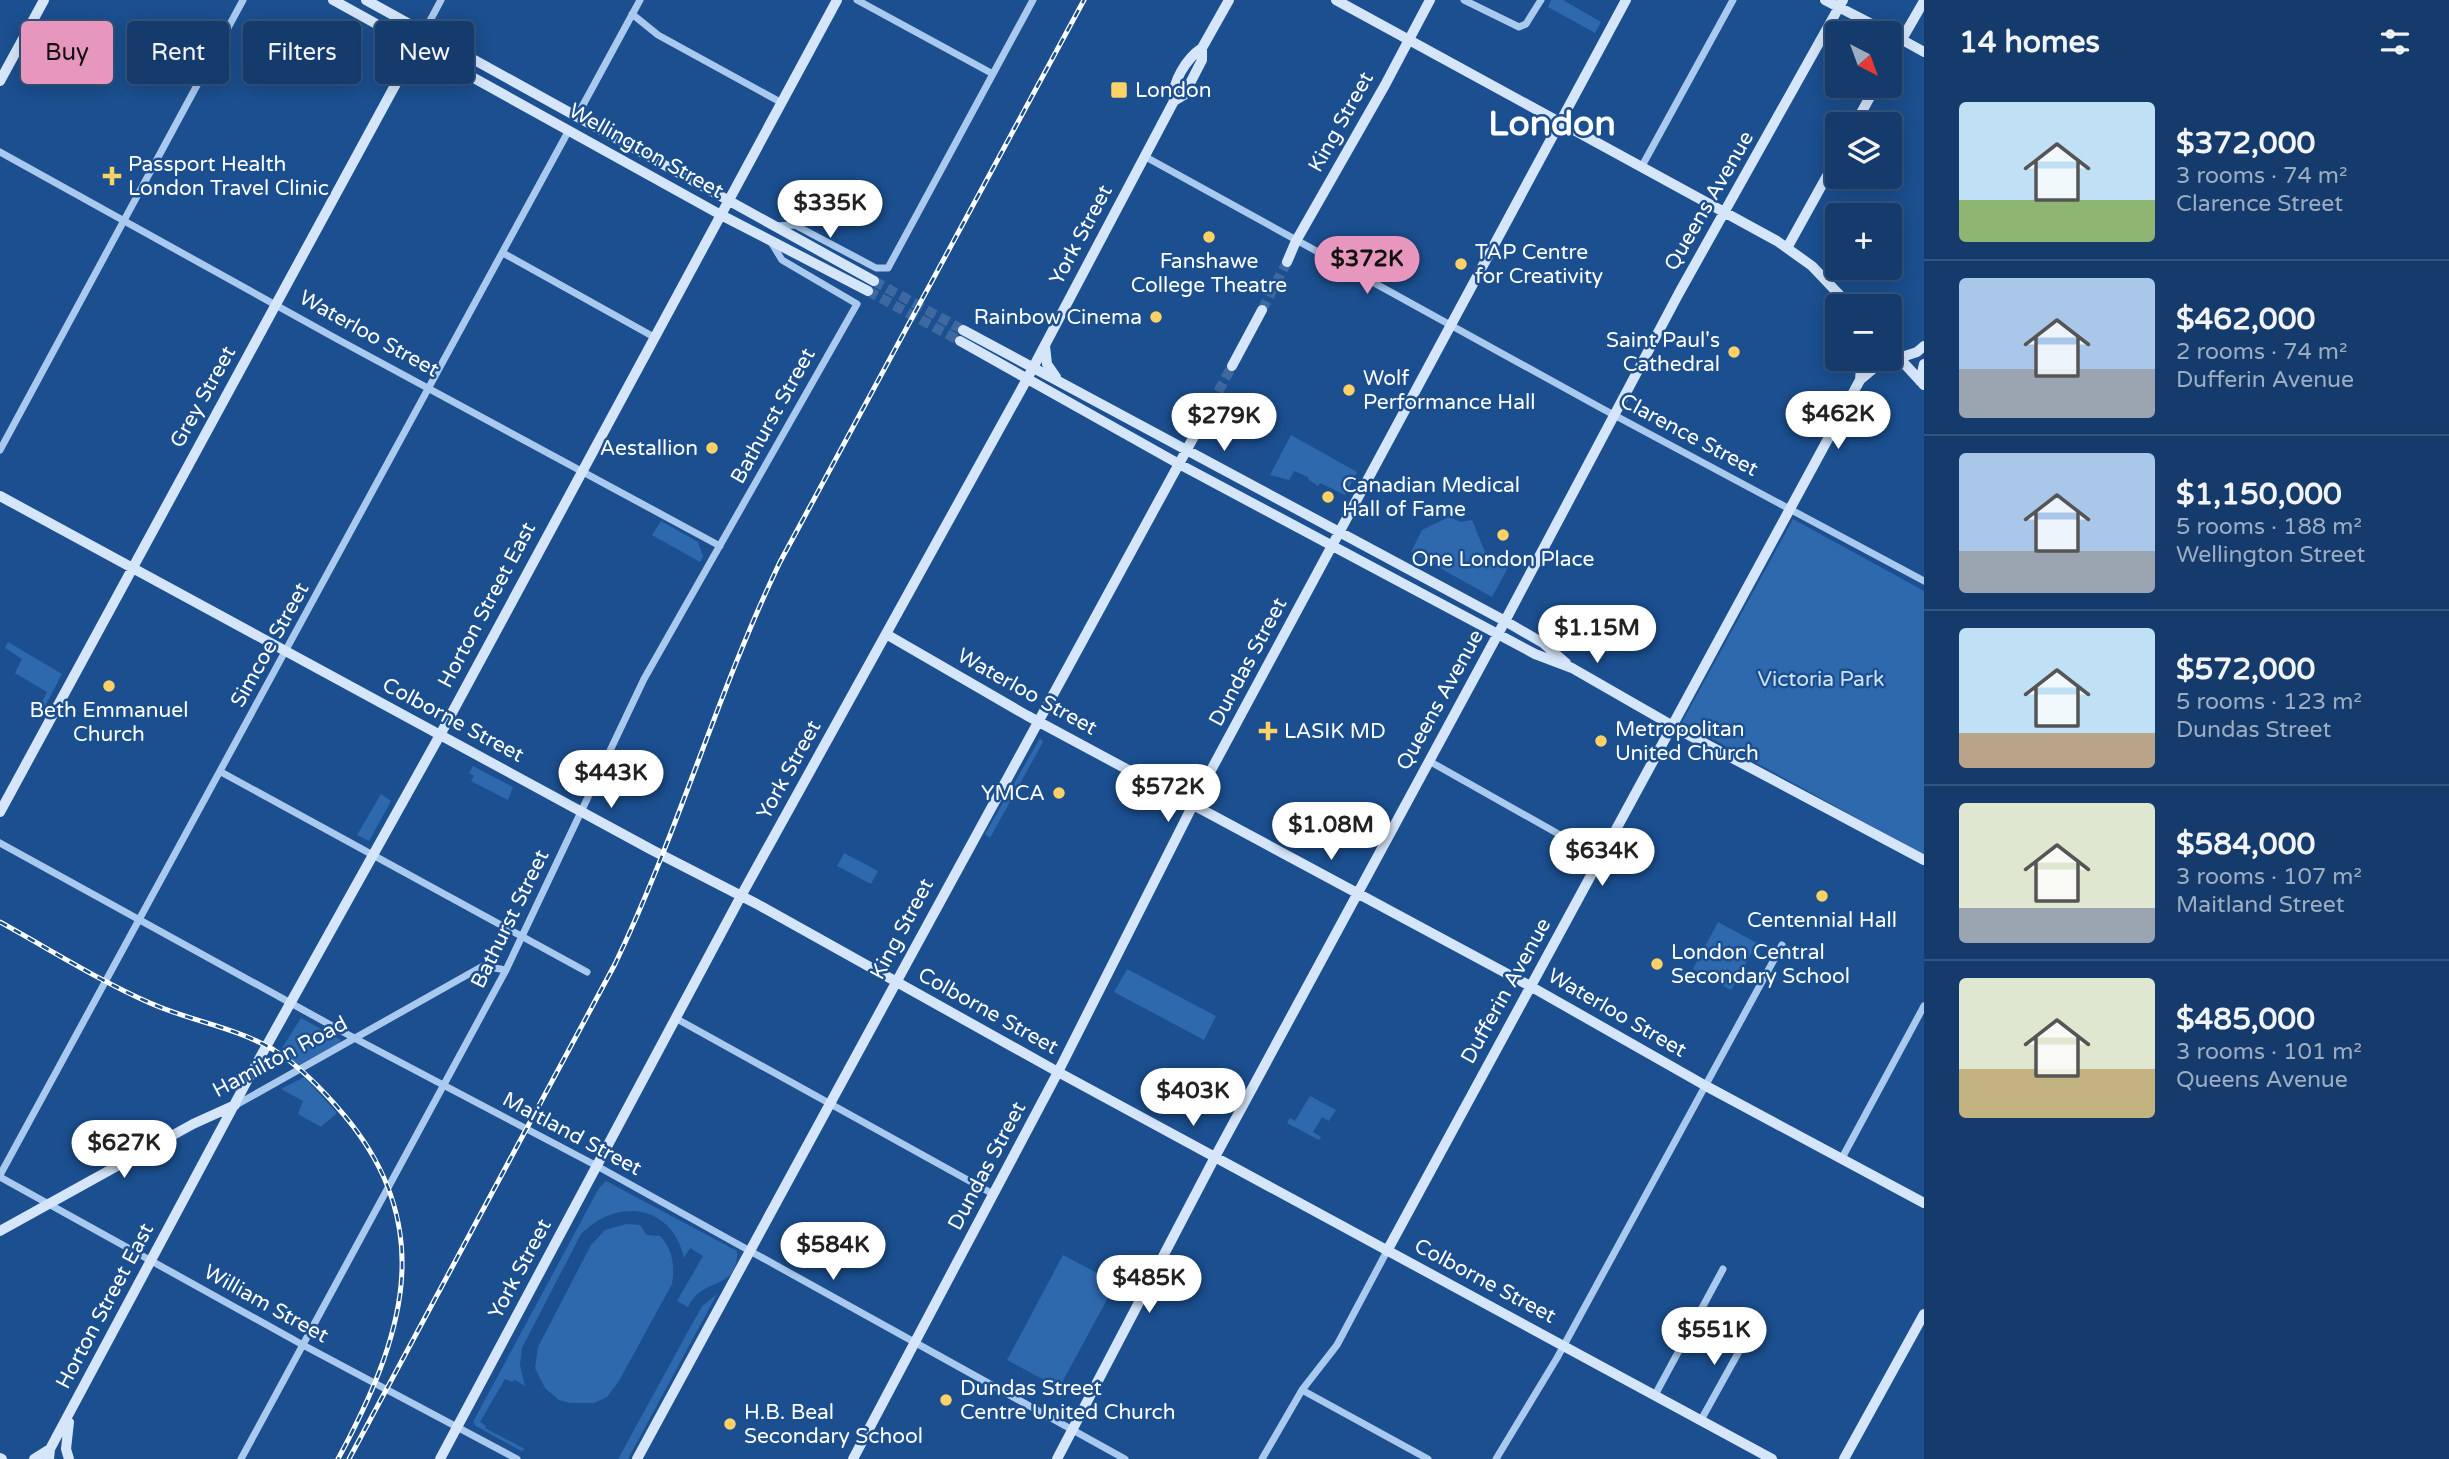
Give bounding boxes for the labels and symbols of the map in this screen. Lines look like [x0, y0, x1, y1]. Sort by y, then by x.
north arrow [1825, 21, 1902, 98]
street label: King Street [1303, 67, 1379, 177]
place label: London [1135, 78, 1211, 103]
marker: London [1109, 80, 1129, 100]
street label: Wellington Street [564, 98, 728, 204]
district label: London [1488, 103, 1616, 145]
street label: Queens Avenue [1659, 127, 1759, 275]
place label: Passport Health London Travel Clinic [128, 152, 329, 201]
marker: Passport Health London Travel Clinic [102, 166, 122, 186]
pin: $335K [781, 180, 879, 240]
street label: York Street [1044, 181, 1118, 289]
marker: Fanshawe College Theatre [1201, 229, 1217, 245]
pin: $372K [1318, 236, 1416, 296]
place label: TAP Centre for Creativity [1475, 240, 1603, 289]
place label: Fanshawe College Theatre [1131, 249, 1287, 298]
marker: TAP Centre for Creativity [1453, 256, 1469, 272]
street label: Waterloo Street [295, 285, 443, 383]
place label: Rainbow Cinema [974, 305, 1142, 330]
marker: Rainbow Cinema [1148, 309, 1164, 325]
place label: Saint Paul's Cathedral [1606, 328, 1720, 377]
street label: Grey Street [165, 342, 241, 452]
street label: Bathurst Street [725, 344, 821, 488]
marker: Saint Paul's Cathedral [1726, 344, 1742, 360]
place label: Wolf Performance Hall [1363, 366, 1535, 415]
marker: Wolf Performance Hall [1341, 382, 1357, 398]
street label: Clarence Street [1616, 388, 1762, 482]
pin: $462K [1789, 392, 1887, 451]
pin: $279K [1175, 393, 1273, 453]
place label: Aestallion [600, 436, 698, 461]
marker: Aestallion [704, 440, 720, 456]
place label: Canadian Medical Hall of Fame [1342, 473, 1520, 522]
marker: Canadian Medical Hall of Fame [1320, 489, 1336, 505]
street label: Horton Street East [433, 518, 541, 692]
marker: One London Place [1495, 527, 1511, 543]
place label: One London Place [1412, 547, 1595, 572]
street label: Simcoe Street [225, 578, 315, 712]
street label: Dundas Street [1204, 594, 1292, 730]
pin: $1.15M [1540, 606, 1654, 665]
street label: Queens Avenue [1391, 625, 1489, 775]
street label: Waterloo Street [953, 643, 1101, 741]
park label: Victoria Park [1758, 667, 1884, 692]
street label: Colborne Street [378, 672, 528, 768]
marker: Beth Emmanuel Church [101, 678, 117, 694]
place label: Beth Emmanuel Church [30, 698, 188, 747]
street label: York Street [752, 716, 826, 824]
place label: Metropolitan United Church [1615, 717, 1759, 766]
place label: LASIK MD [1284, 719, 1386, 744]
marker: LASIK MD [1258, 721, 1278, 741]
marker: Metropolitan United Church [1593, 733, 1609, 749]
pin: $443K [562, 750, 660, 810]
pin: $572K [1119, 764, 1217, 824]
place label: YMCA [981, 781, 1045, 806]
marker: YMCA [1051, 785, 1067, 801]
pin: $1.08M [1274, 802, 1388, 862]
pin: $634K [1553, 828, 1651, 888]
street label: Bathurst Street [466, 846, 554, 992]
street label: King Street [865, 874, 939, 984]
marker: Centennial Hall [1814, 888, 1830, 904]
place label: Centennial Hall [1747, 908, 1897, 933]
street label: Dufferin Avenue [1456, 914, 1556, 1068]
place label: London Central Secondary School [1671, 940, 1850, 989]
marker: London Central Secondary School [1649, 956, 1665, 972]
street label: Colborne Street [914, 962, 1062, 1060]
street label: Waterloo Street [1543, 963, 1691, 1063]
street label: Hamilton Road [208, 1011, 352, 1103]
pin: $403K [1144, 1068, 1242, 1128]
street label: Maitland Street [498, 1087, 646, 1181]
street label: Dundas Street [943, 1098, 1031, 1234]
pin: $627K [75, 1120, 173, 1180]
street label: York Street [483, 1215, 557, 1323]
street label: Horton Street East [51, 1219, 159, 1393]
pin: $584K [784, 1222, 882, 1282]
street label: Colborne Street [1410, 1233, 1560, 1329]
pin: $485K [1100, 1256, 1198, 1315]
street label: William Street [199, 1259, 333, 1349]
pin: $551K [1665, 1308, 1763, 1367]
place label: Dundas Street Centre United Church [960, 1376, 1176, 1425]
marker: Dundas Street Centre United Church [938, 1392, 954, 1408]
place label: H.B. Beal Secondary School [744, 1400, 923, 1449]
marker: H.B. Beal Secondary School [722, 1416, 738, 1432]

